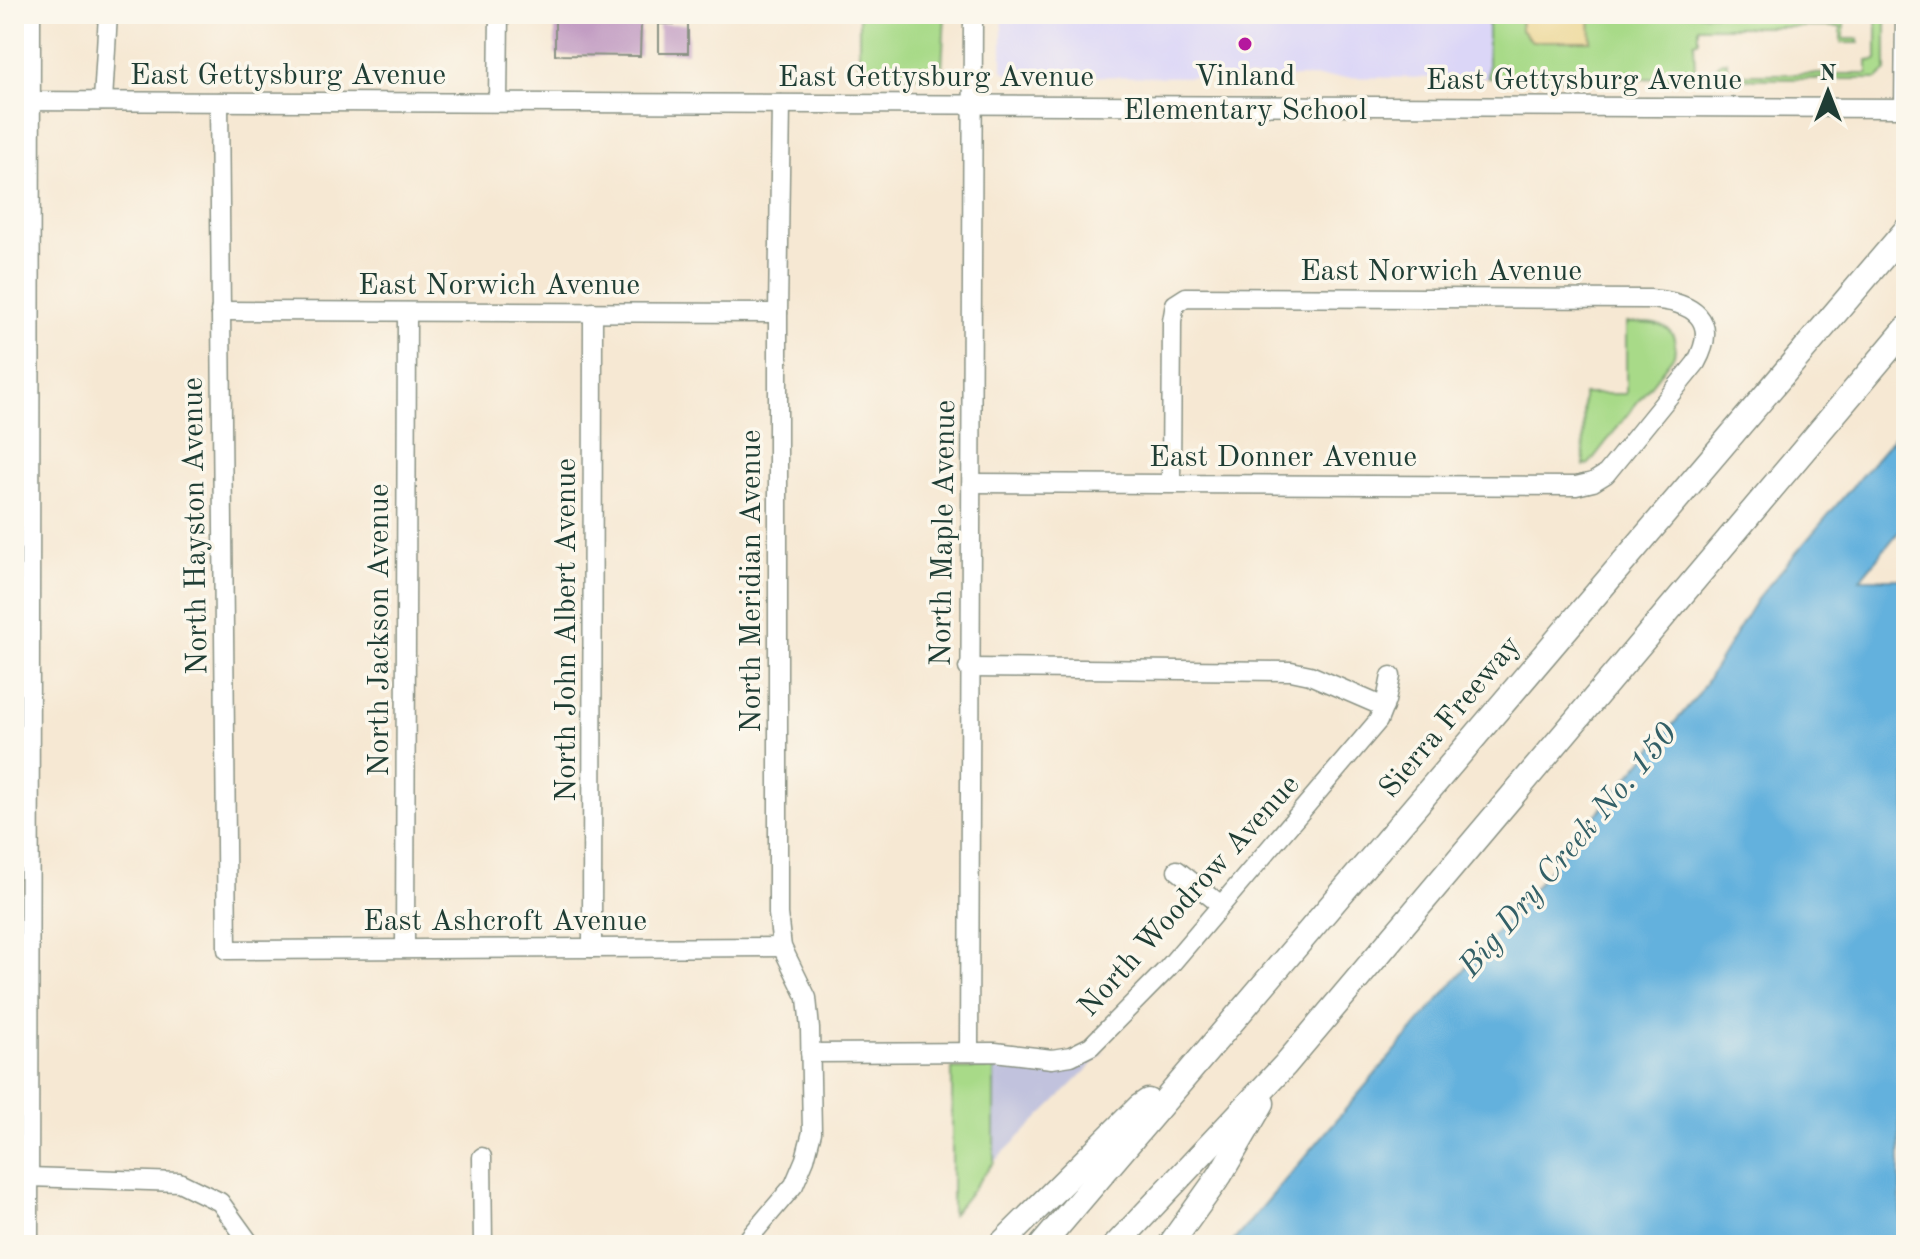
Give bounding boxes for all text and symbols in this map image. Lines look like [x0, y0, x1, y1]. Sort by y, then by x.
marker: Vinland Elementary School [1236, 35, 1254, 53]
north arrow [1788, 52, 1868, 132]
street label: East Gettysburg Avenue [130, 61, 446, 91]
place label: Vinland Elementary School [1123, 62, 1367, 126]
street label: East Gettysburg Avenue [778, 63, 1094, 93]
text: N [1820, 63, 1837, 85]
street label: East Gettysburg Avenue [1426, 66, 1742, 96]
street label: East Norwich Avenue [1300, 257, 1582, 287]
street label: East Norwich Avenue [358, 271, 640, 301]
street label: North Hayston Avenue [178, 377, 214, 675]
street label: North Maple Avenue [927, 399, 961, 667]
street label: North Meridian Avenue [737, 429, 767, 733]
street label: East Donner Avenue [1149, 443, 1417, 473]
street label: North John Albert Avenue [552, 458, 582, 802]
street label: North Jackson Avenue [365, 484, 395, 776]
street label: Sierra Freeway [1374, 631, 1527, 804]
water label: Big Dry Creek No. 150 [1454, 718, 1684, 985]
street label: North Woodrow Avenue [1073, 770, 1306, 1023]
street label: East Ashcroft Avenue [363, 907, 647, 937]

